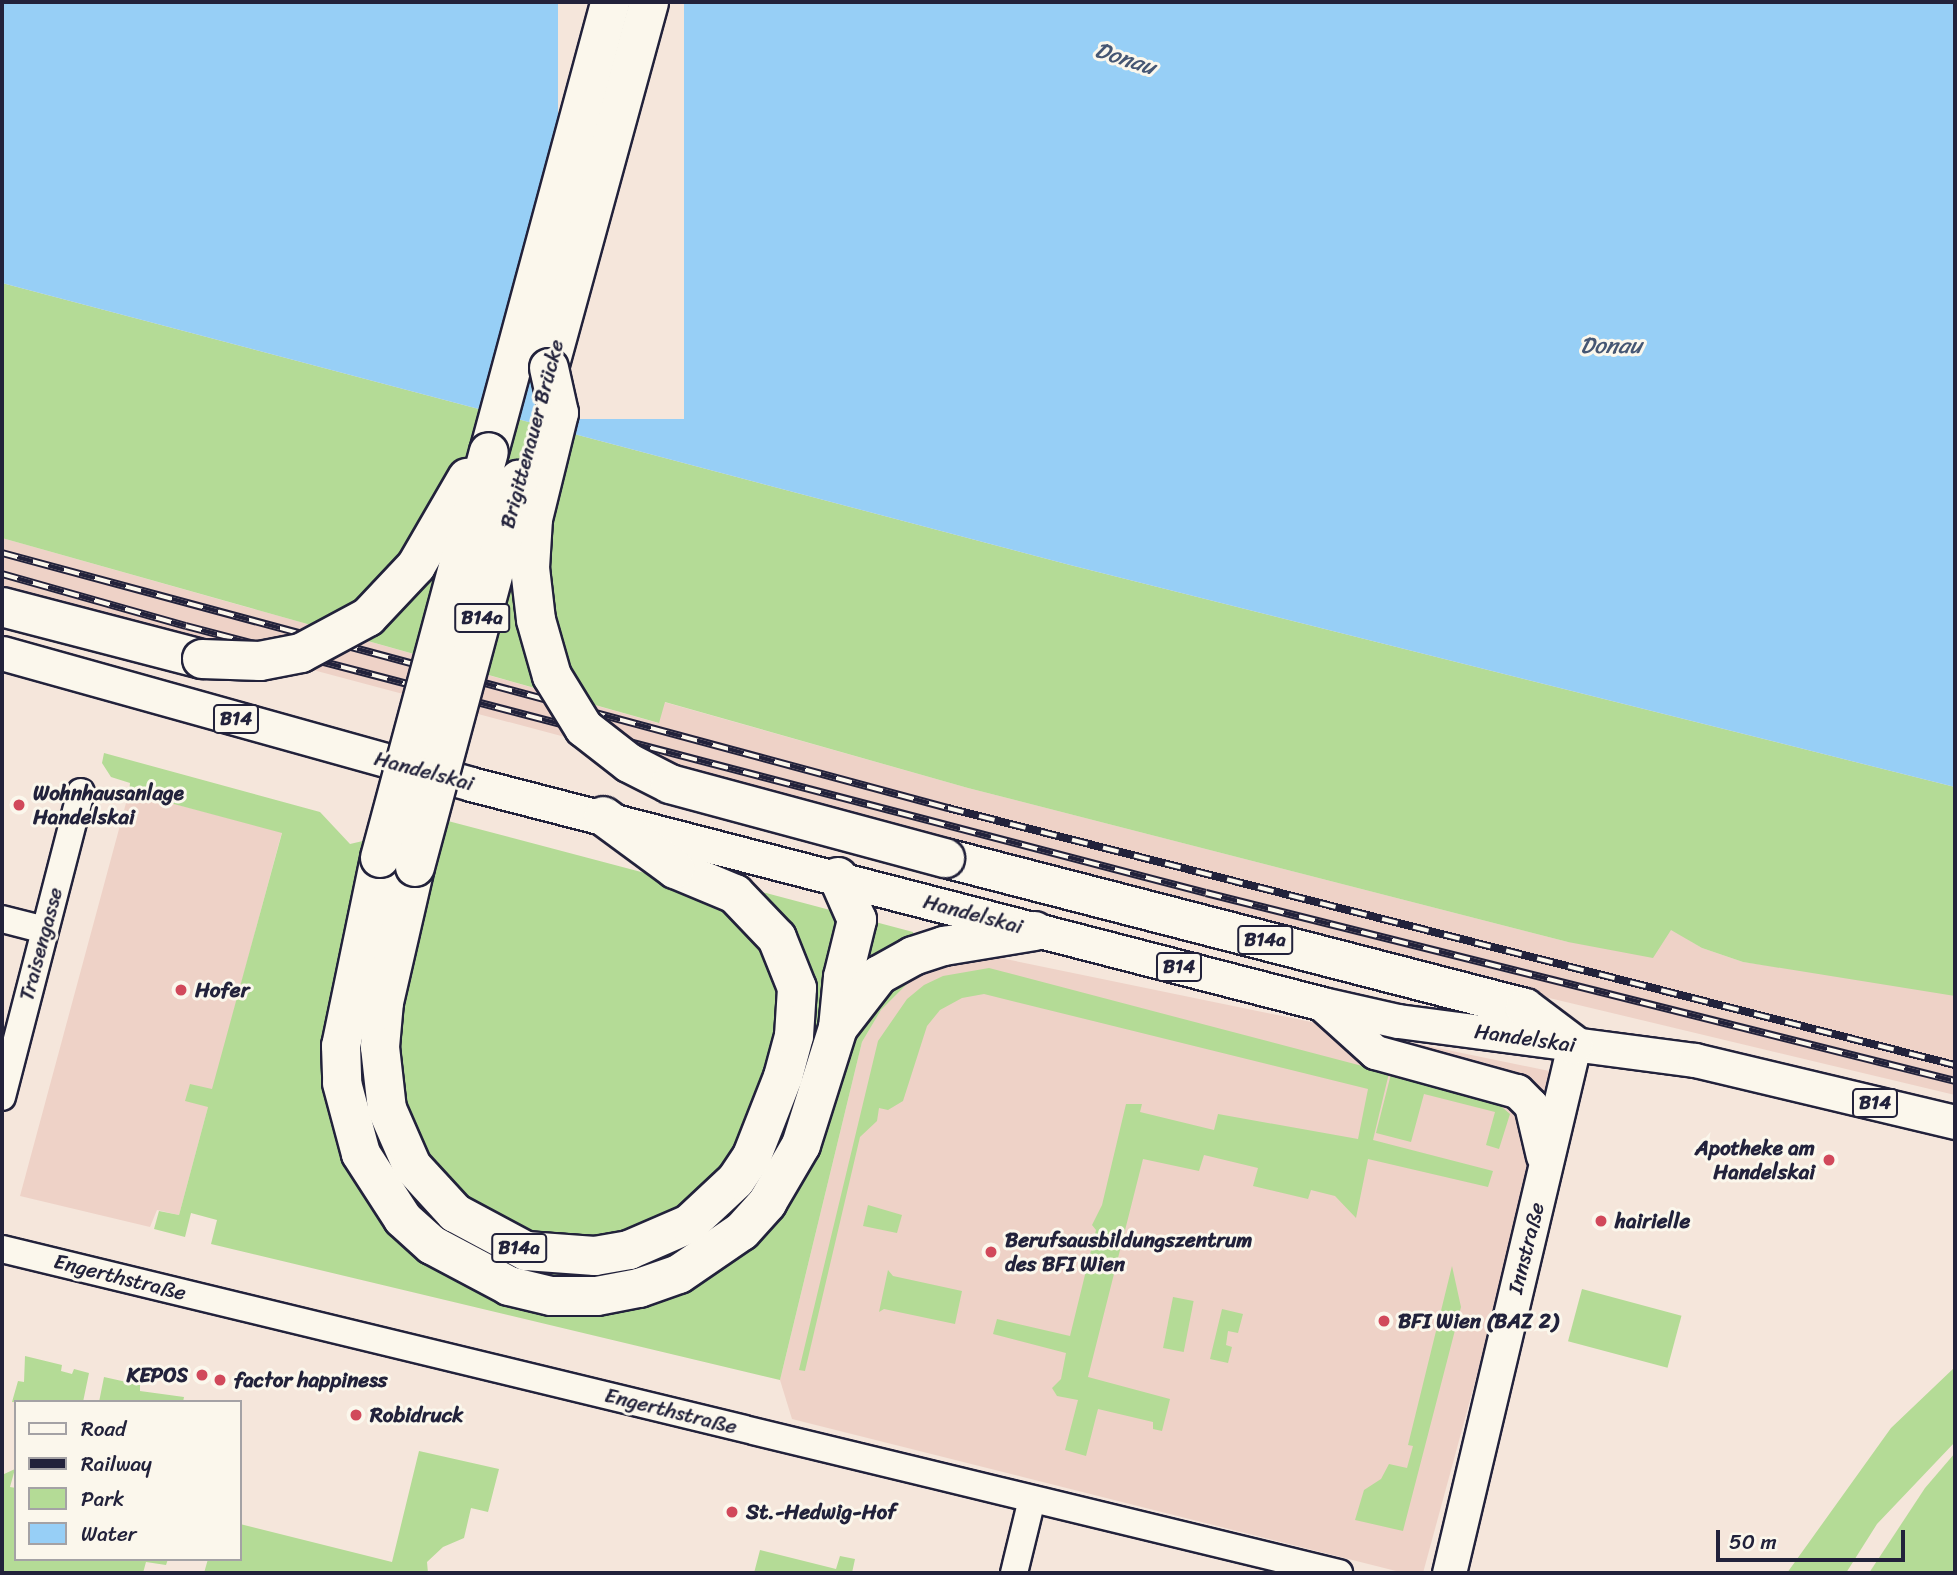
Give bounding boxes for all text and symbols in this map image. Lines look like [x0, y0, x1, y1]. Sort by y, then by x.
water label: Donau [1091, 36, 1159, 82]
water label: Donau [1580, 332, 1642, 360]
street label: Brigittenauer Brücke [495, 337, 569, 531]
road number: B14a [454, 603, 510, 634]
road number: B14 [212, 704, 260, 734]
street label: Handelskai [372, 746, 476, 796]
place label: Wohnhausanlage Handelskai [33, 780, 184, 830]
marker: Wohnhausanlage Handelskai [11, 797, 27, 813]
street label: Traisengasse [14, 885, 68, 1003]
street label: Handelskai [921, 889, 1025, 939]
road number: B14a [1237, 924, 1293, 956]
road number: B14 [1154, 951, 1204, 982]
place label: Hofer [195, 977, 249, 1003]
marker: Hofer [173, 982, 189, 998]
street label: Handelskai [1473, 1018, 1577, 1058]
road number: B14 [1850, 1088, 1899, 1119]
place label: Apotheke am Handelskai [1695, 1135, 1815, 1185]
marker: Apotheke am Handelskai [1821, 1152, 1837, 1168]
street label: Innstraße [1503, 1200, 1549, 1296]
place label: hairielle [1615, 1208, 1690, 1234]
marker: hairielle [1593, 1213, 1609, 1229]
place label: Berufsausbildungszentrum des BFI Wien [1005, 1227, 1252, 1277]
road number: B14a [491, 1232, 547, 1264]
marker: Berufsausbildungszentrum des BFI Wien [983, 1244, 999, 1260]
street label: Engerthstraße [51, 1248, 189, 1306]
place label: BFI Wien (BAZ 2) [1398, 1308, 1558, 1334]
marker: BFI Wien (BAZ 2) [1376, 1313, 1392, 1329]
place label: KEPOS [126, 1362, 188, 1388]
marker: KEPOS [194, 1367, 210, 1383]
place label: factor happiness [234, 1367, 387, 1393]
marker: factor happiness [212, 1372, 228, 1388]
street label: Engerthstraße [602, 1382, 740, 1440]
legend [14, 1400, 242, 1561]
place label: Robidruck [370, 1402, 463, 1428]
marker: Robidruck [348, 1407, 364, 1423]
text: Road [81, 1410, 126, 1448]
text: Railway [81, 1445, 152, 1483]
text: Park [81, 1480, 124, 1518]
place label: St.-Hedwig-Hof [746, 1499, 896, 1525]
marker: St.-Hedwig-Hof [724, 1504, 740, 1520]
text: Water [81, 1515, 136, 1553]
scale bar [1719, 1516, 1908, 1560]
text: 50 m [1729, 1523, 1777, 1561]

